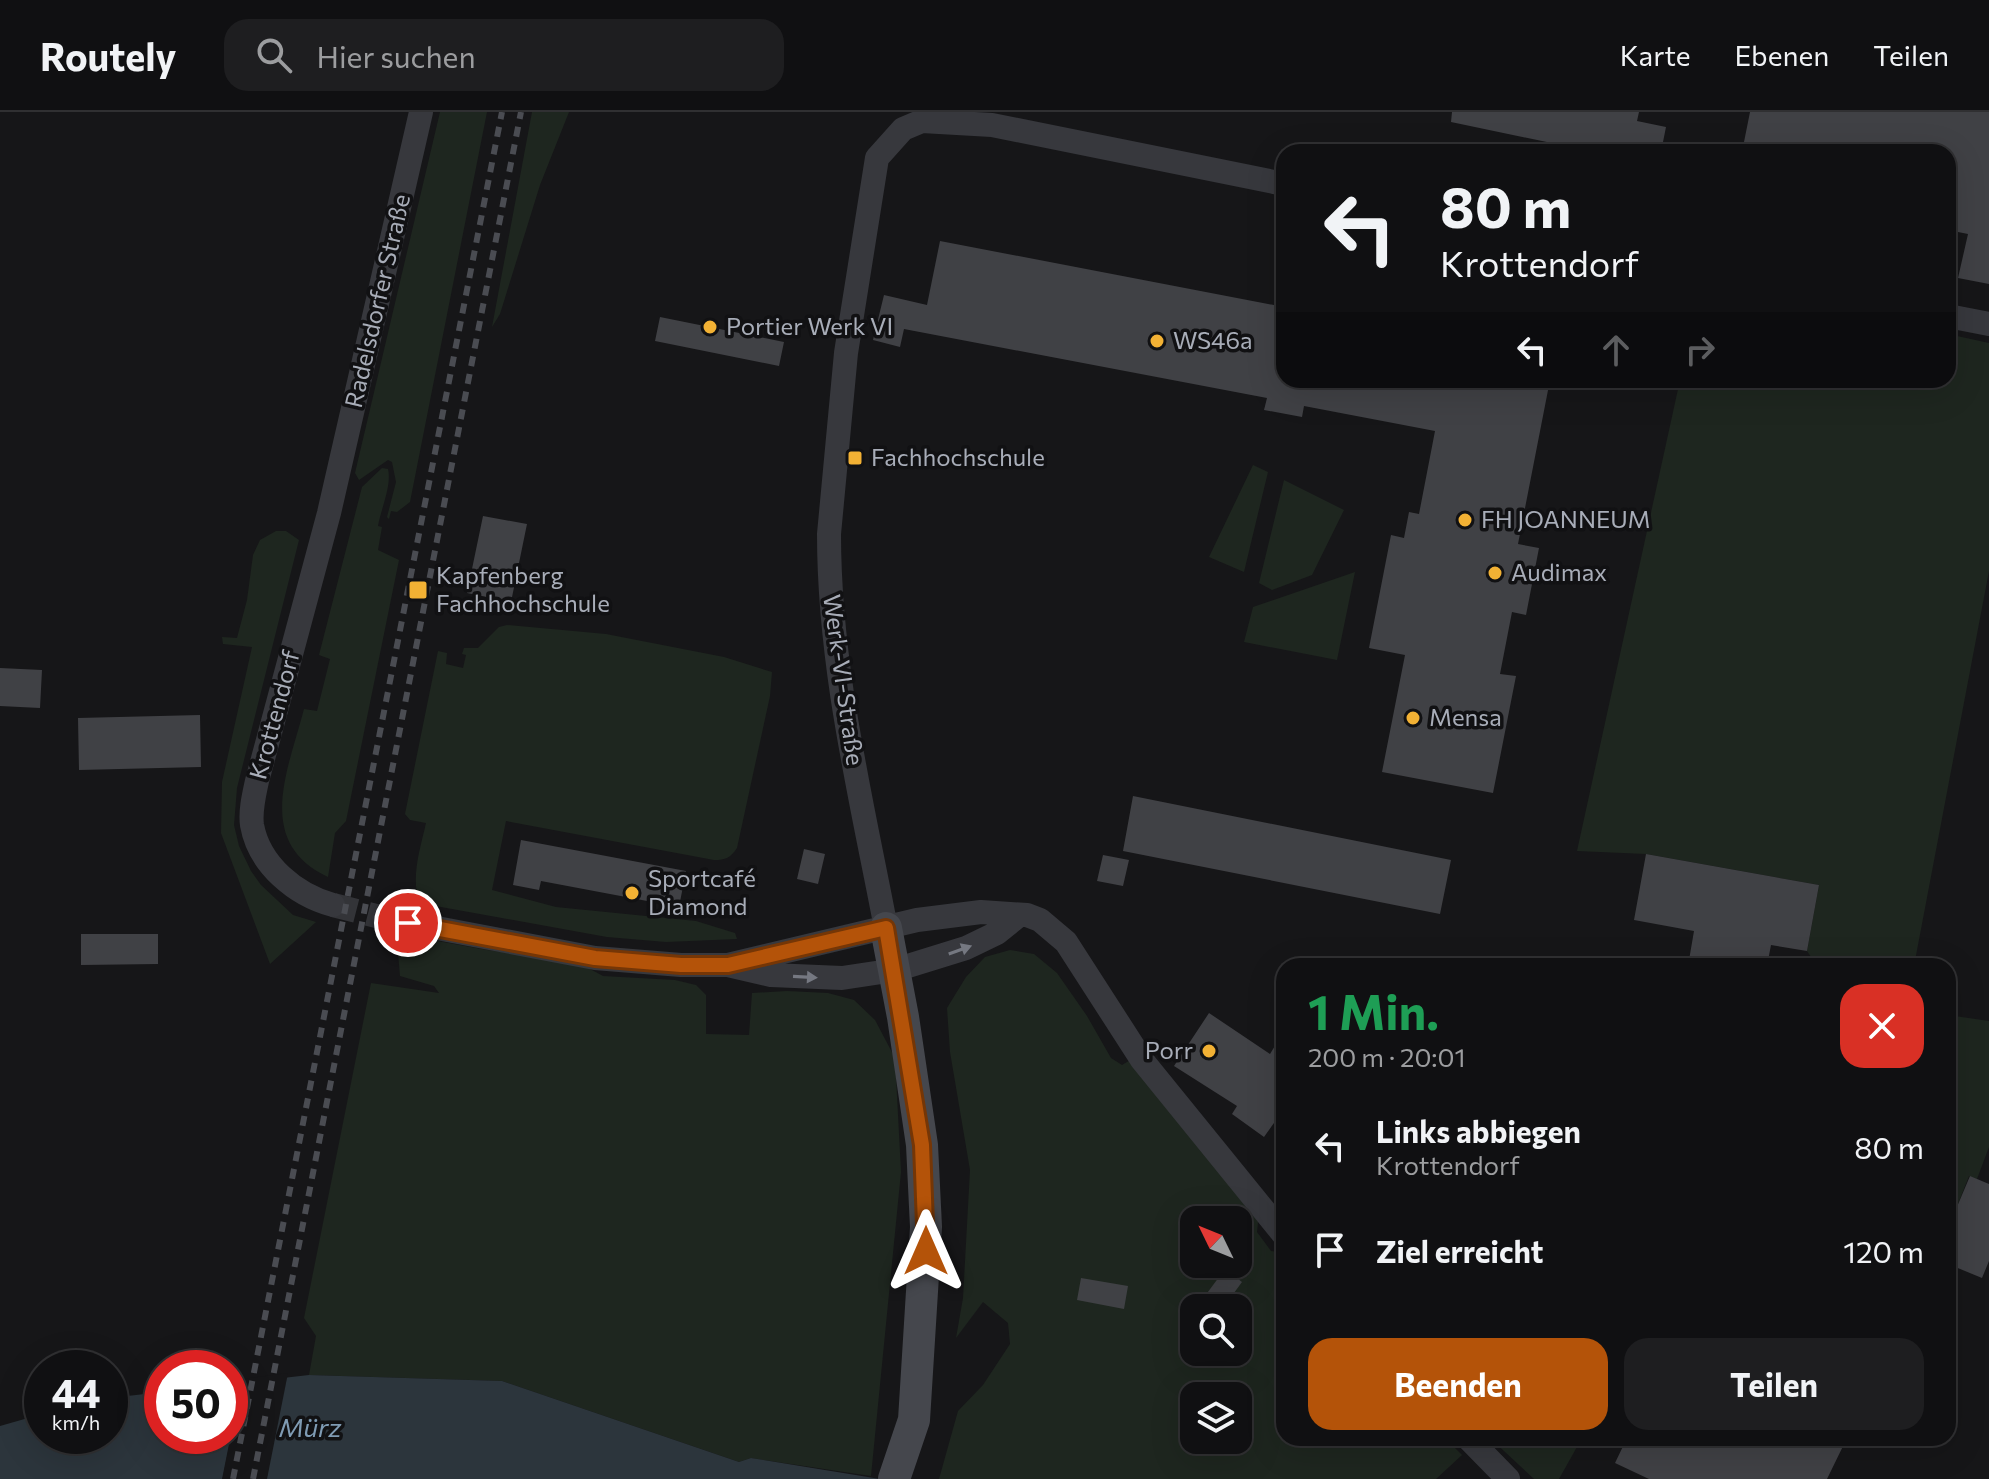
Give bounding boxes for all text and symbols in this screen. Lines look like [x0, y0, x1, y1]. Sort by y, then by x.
search box [224, 19, 784, 91]
text: Routely [40, 32, 176, 79]
icon: search [252, 33, 296, 77]
text: Hier suchen [316, 37, 476, 74]
text: Karte [1620, 38, 1691, 72]
text: Ebenen [1735, 38, 1829, 72]
text: Teilen [1873, 38, 1949, 72]
text: 80 m [1440, 171, 1571, 240]
icon: left [1308, 176, 1412, 280]
street label: Radelsdorfer Straße [338, 191, 415, 410]
text: Krottendorf [1440, 240, 1639, 284]
place label: Portier Werk VI [726, 311, 893, 340]
marker: Portier Werk VI [701, 318, 719, 336]
place label: WS46a [1173, 325, 1253, 354]
icon: left [1510, 328, 1554, 372]
icon: ahead [1594, 328, 1638, 372]
icon: right [1678, 328, 1722, 372]
marker: WS46a [1148, 332, 1166, 350]
place label: Fachhochschule [871, 442, 1045, 471]
marker: Fachhochschule [846, 449, 864, 467]
place label: FH JOANNEUM [1481, 504, 1650, 533]
marker: FH JOANNEUM [1456, 511, 1474, 529]
place label: Audimax [1511, 557, 1607, 586]
place label: Kapfenberg Fachhochschule [436, 560, 610, 617]
marker: Audimax [1486, 564, 1504, 582]
marker: Kapfenberg Fachhochschule [407, 579, 429, 601]
street label: Werk-VI-Straße [818, 592, 871, 767]
street label: Krottendorf [242, 646, 305, 782]
place label: Mensa [1429, 702, 1502, 731]
marker: Mensa [1404, 709, 1422, 727]
place label: Sportcafé Diamond [648, 863, 756, 920]
marker: Sportcafé Diamond [623, 884, 641, 902]
pin [374, 889, 442, 957]
icon: arrive [386, 901, 430, 945]
one-way arrow [948, 943, 972, 956]
one-way arrow [793, 970, 818, 983]
text: 1 Min. [1308, 981, 1439, 1040]
button: close [1840, 984, 1924, 1068]
place label: Porr [1145, 1035, 1193, 1064]
text: 200 m · 20:01 [1308, 1041, 1466, 1072]
marker: Porr [1200, 1042, 1218, 1060]
text: Links abbiegen [1376, 1112, 1581, 1149]
icon: left [1308, 1124, 1352, 1168]
text: 80 m [1854, 1128, 1924, 1165]
text: Krottendorf [1376, 1149, 1520, 1180]
north arrow [1180, 1206, 1252, 1278]
map controls [1180, 1206, 1252, 1454]
position arrow [884, 1209, 968, 1293]
icon: arrive [1308, 1228, 1352, 1272]
text: Ziel erreicht [1376, 1232, 1544, 1269]
text: 120 m [1843, 1232, 1924, 1269]
button: search [1180, 1294, 1252, 1366]
button: Beenden [1308, 1338, 1608, 1430]
button: Teilen [1624, 1338, 1924, 1430]
speed limit sign: 50 [144, 1350, 248, 1454]
text: 44 [51, 1367, 101, 1416]
button: layers [1180, 1382, 1252, 1454]
text: km/h [52, 1410, 100, 1434]
water label: Mürz [279, 1411, 341, 1442]

